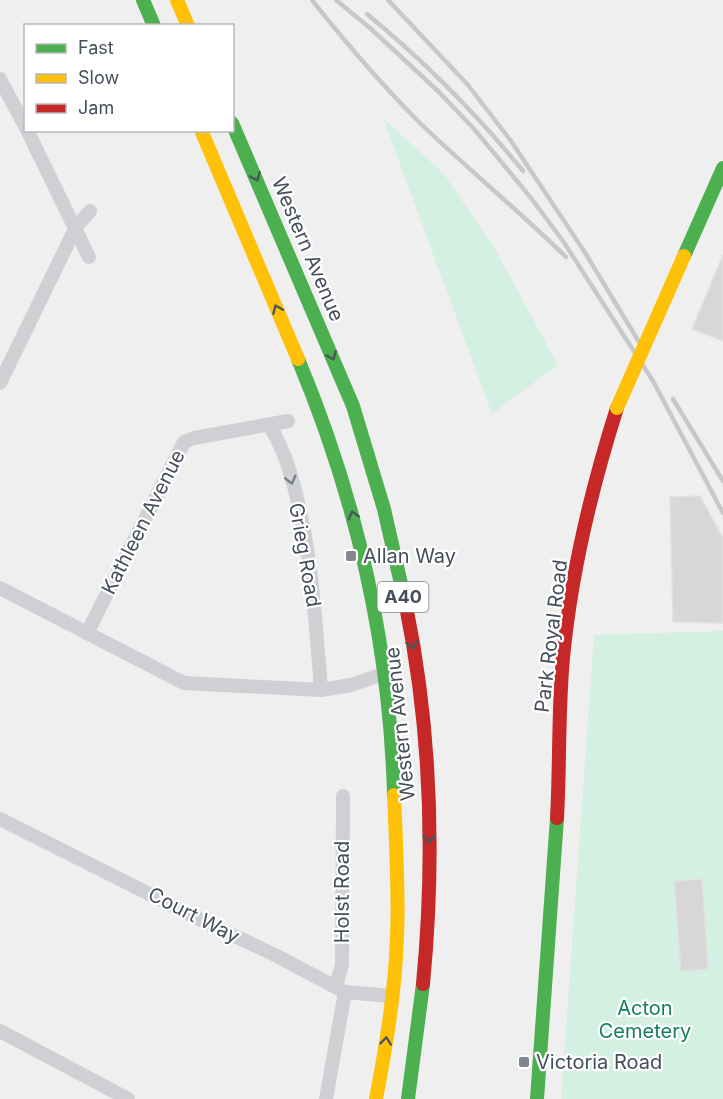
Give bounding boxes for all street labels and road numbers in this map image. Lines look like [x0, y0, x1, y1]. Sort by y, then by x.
street label: Western Avenue [267, 173, 349, 325]
street label: Kathleen Avenue [96, 446, 190, 598]
street label: Grieg Road [284, 501, 326, 609]
street label: Park Royal Road [530, 558, 572, 714]
road number: A40 [378, 582, 428, 612]
street label: Western Avenue [380, 646, 420, 802]
street label: Holst Road [330, 841, 354, 943]
street label: Court Way [144, 882, 244, 948]

